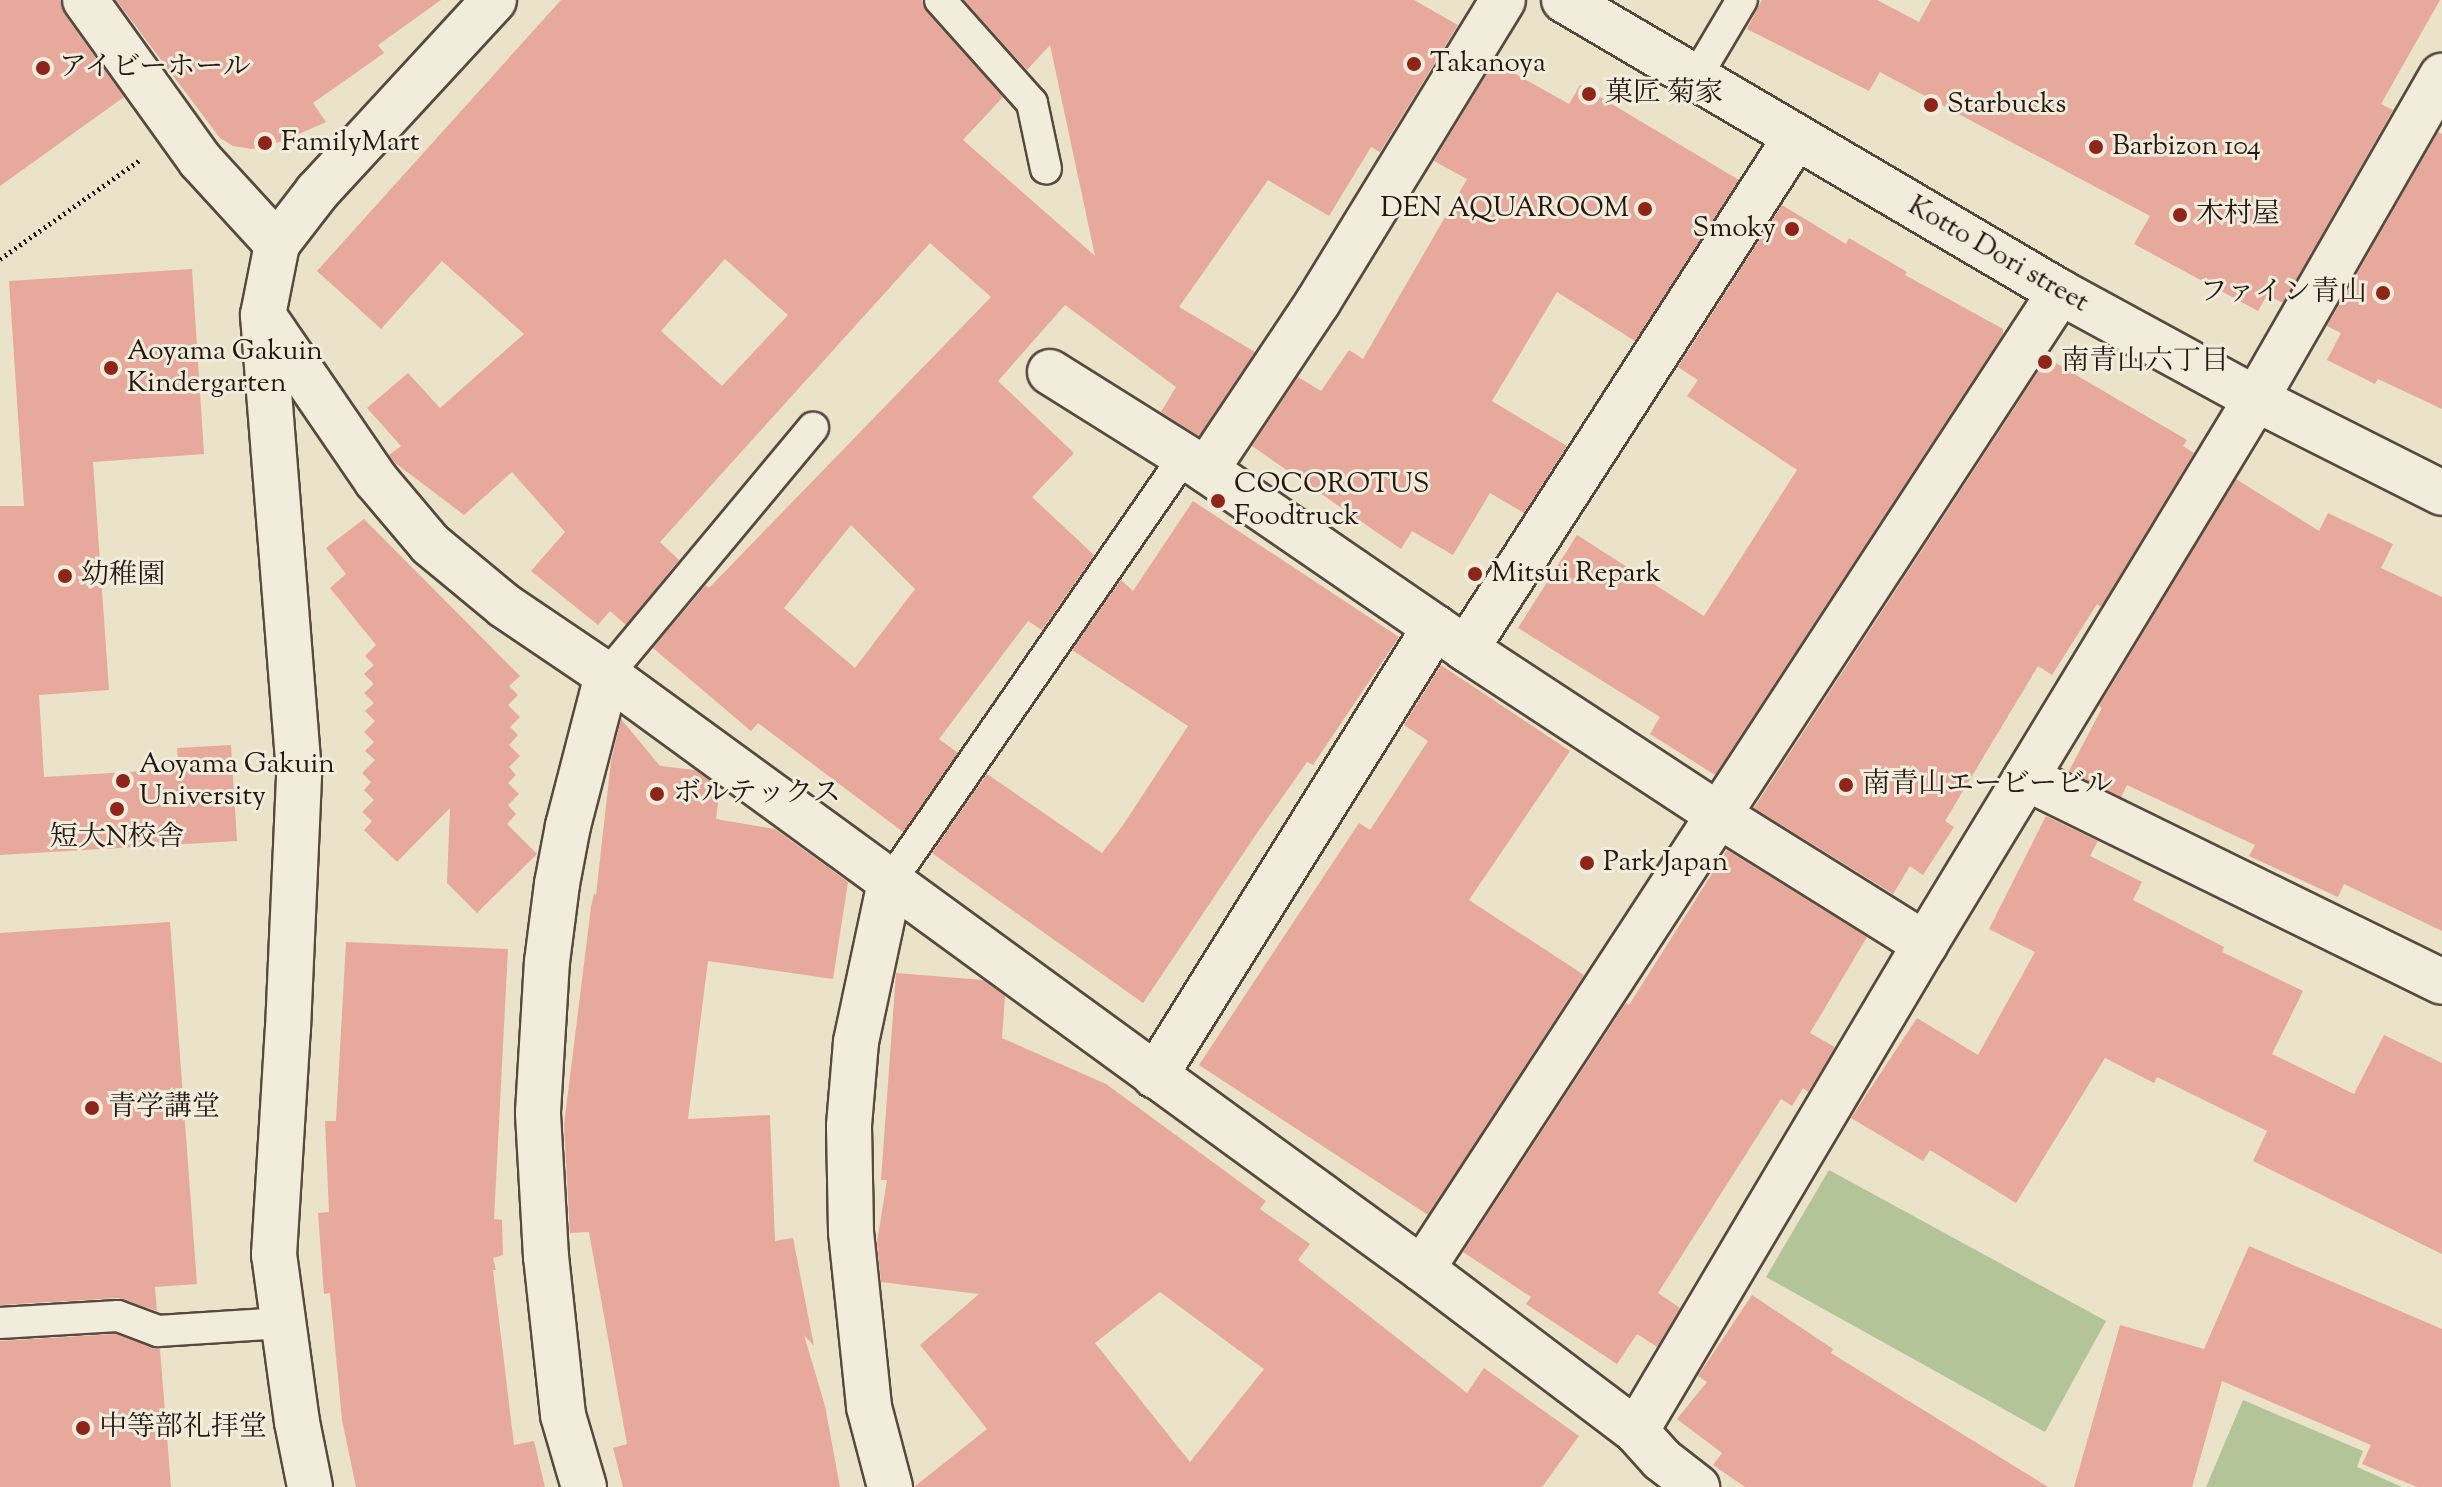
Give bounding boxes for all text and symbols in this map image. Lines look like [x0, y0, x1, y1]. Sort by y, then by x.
place label: Takanoya [1430, 47, 1546, 81]
place label: アイビーホール [59, 51, 254, 85]
marker: Takanoya [1405, 55, 1423, 73]
marker: アイビーホール [34, 59, 52, 77]
place label: 菓匠 菊家 [1605, 77, 1723, 111]
marker: 菓匠 菊家 [1580, 85, 1598, 103]
place label: Starbucks [1947, 88, 2066, 122]
marker: Starbucks [1922, 96, 1940, 114]
place label: FamilyMart [281, 126, 419, 160]
place label: Barbizon 104 [2112, 130, 2261, 164]
marker: FamilyMart [256, 134, 274, 152]
marker: Barbizon 104 [2087, 138, 2105, 156]
street label: Kotto Dori street [1902, 190, 2094, 320]
place label: DEN AQUAROOM [1380, 192, 1629, 226]
place label: 木村屋 [2196, 198, 2280, 232]
marker: DEN AQUAROOM [1636, 200, 1654, 218]
marker: 木村屋 [2171, 206, 2189, 224]
place label: Smoky [1693, 212, 1776, 246]
marker: Smoky [1783, 220, 1801, 238]
place label: ファイン青山 [2199, 276, 2367, 310]
marker: ファイン青山 [2374, 284, 2392, 302]
place label: Aoyama Gakuin Kindergarten [127, 335, 323, 401]
place label: 南青山六丁目 [2061, 345, 2229, 379]
marker: 南青山六丁目 [2036, 353, 2054, 371]
marker: Aoyama Gakuin Kindergarten [102, 359, 120, 377]
place label: COCOROTUS Foodtruck [1234, 468, 1429, 534]
marker: COCOROTUS Foodtruck [1209, 492, 1227, 510]
place label: Mitsui Repark [1491, 557, 1661, 591]
place label: 幼稚園 [81, 559, 165, 593]
marker: Mitsui Repark [1466, 565, 1484, 583]
marker: 幼稚園 [56, 567, 74, 585]
place label: Aoyama Gakuin University [139, 748, 335, 814]
place label: 南青山エービービル [1862, 768, 2113, 802]
marker: Aoyama Gakuin University [114, 772, 132, 790]
marker: 南青山エービービル [1837, 776, 1855, 794]
place label: ボルテックス [673, 777, 841, 811]
marker: ボルテックス [648, 785, 666, 803]
marker: 短大N校舎 [108, 800, 126, 818]
place label: 短大N校舎 [50, 821, 184, 855]
place label: Park Japan [1603, 846, 1728, 880]
marker: Park Japan [1578, 854, 1596, 872]
place label: 青学講堂 [108, 1091, 220, 1125]
marker: 青学講堂 [83, 1099, 101, 1117]
place label: 中等部礼拝堂 [99, 1411, 267, 1445]
marker: 中等部礼拝堂 [74, 1419, 92, 1437]

